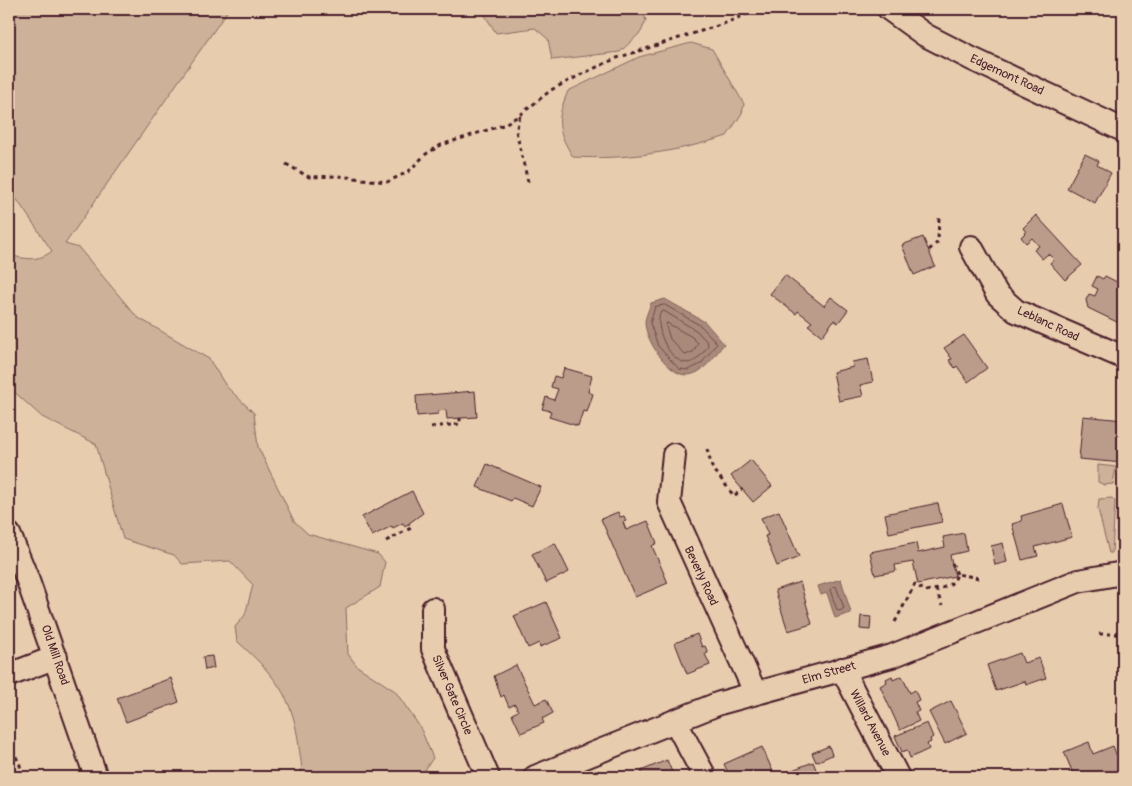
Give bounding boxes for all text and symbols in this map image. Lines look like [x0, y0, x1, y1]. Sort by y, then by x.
street label: Edgemont Road [968, 51, 1046, 99]
street label: Leblanc Road [1014, 303, 1082, 345]
street label: Beverly Road [681, 544, 721, 608]
street label: Old Mill Road [38, 623, 72, 687]
street label: Silver Gate Circle [428, 653, 476, 737]
street label: Elm Street [801, 658, 858, 688]
street label: Willard Avenue [846, 687, 894, 759]

